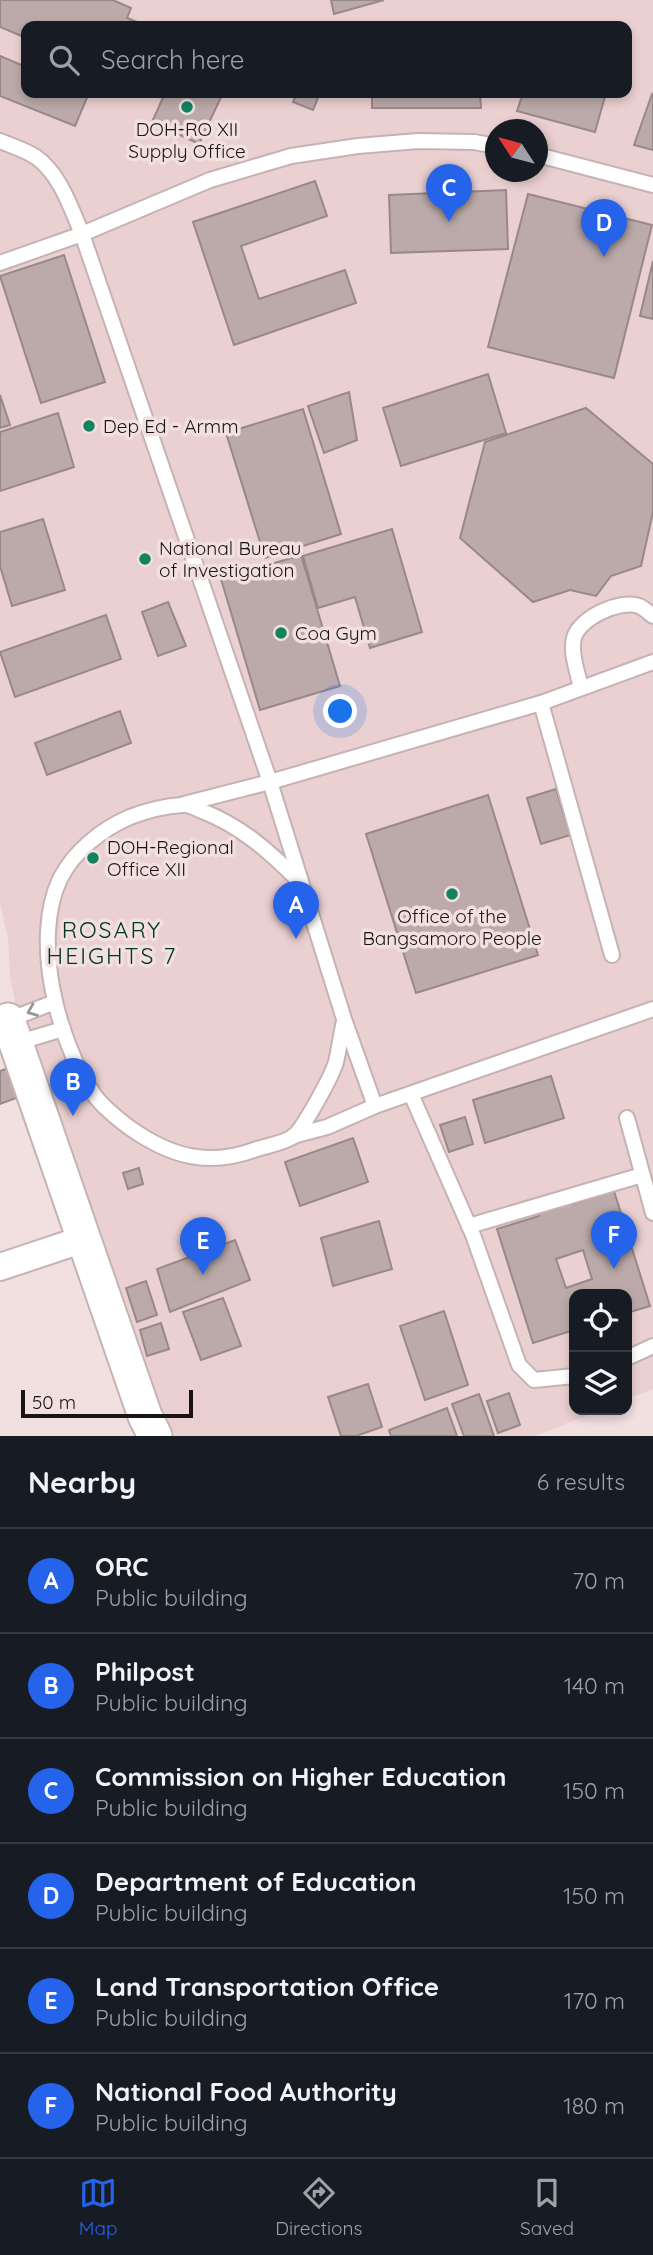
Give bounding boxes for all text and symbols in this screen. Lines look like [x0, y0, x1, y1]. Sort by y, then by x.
search box [21, 21, 632, 98]
icon: search [45, 41, 83, 79]
text: Search here [101, 43, 245, 76]
marker: DOH-RO XII Supply Office [179, 99, 195, 115]
place label: DOH-RO XII Supply Office [128, 117, 246, 163]
north arrow [485, 119, 548, 182]
pin: C [426, 164, 472, 222]
pin: D [581, 199, 627, 257]
place label: Dep Ed - Armm [103, 414, 239, 438]
marker: Dep Ed - Armm [81, 418, 97, 434]
place label: National Bureau of Investigation [159, 536, 301, 582]
marker: National Bureau of Investigation [137, 551, 153, 567]
place label: Coa Gym [295, 621, 377, 645]
marker: Coa Gym [273, 625, 289, 641]
your location [323, 694, 357, 728]
place label: DOH-Regional Office XII [107, 835, 234, 881]
marker: DOH-Regional Office XII [85, 850, 101, 866]
pin: A [273, 881, 319, 939]
marker: Office of the Bangsamoro People [444, 886, 460, 902]
place label: Office of the Bangsamoro People [362, 904, 542, 950]
district label: ROSARY HEIGHTS 7 [47, 915, 177, 970]
one-way arrow [27, 1003, 39, 1017]
pin: B [50, 1058, 96, 1116]
pin: F [591, 1211, 637, 1269]
pin: E [180, 1217, 226, 1275]
map controls [569, 1289, 632, 1415]
button: locate [569, 1289, 632, 1352]
button: layers [569, 1352, 632, 1415]
scale bar [21, 1387, 192, 1419]
text: 50 m [32, 1390, 76, 1414]
text: Nearby [28, 1463, 136, 1501]
text: 6 results [537, 1467, 625, 1496]
text: ORC [95, 1550, 149, 1583]
text: A [44, 1566, 58, 1595]
text: 70 m [572, 1566, 625, 1595]
text: Public building [95, 1583, 248, 1612]
text: Philpost [95, 1655, 195, 1688]
text: B [43, 1671, 59, 1700]
text: 140 m [564, 1671, 625, 1700]
text: Public building [95, 1688, 248, 1717]
text: Commission on Higher Education [95, 1760, 506, 1793]
text: C [44, 1776, 58, 1805]
text: 150 m [563, 1776, 625, 1805]
text: Public building [95, 1793, 248, 1822]
text: Department of Education [95, 1865, 416, 1898]
text: D [43, 1881, 59, 1910]
text: 150 m [563, 1881, 625, 1910]
text: Public building [95, 1898, 248, 1927]
text: Land Transportation Office [95, 1970, 439, 2003]
text: E [44, 1986, 58, 2015]
text: 170 m [564, 1986, 625, 2015]
text: Public building [95, 2003, 248, 2032]
text: National Food Authority [95, 2075, 397, 2108]
text: F [45, 2091, 57, 2120]
text: 180 m [563, 2091, 625, 2120]
text: Public building [95, 2108, 248, 2137]
tab: Map [79, 2174, 118, 2240]
tab: Directions [275, 2174, 362, 2240]
tab: Saved [520, 2174, 574, 2240]

